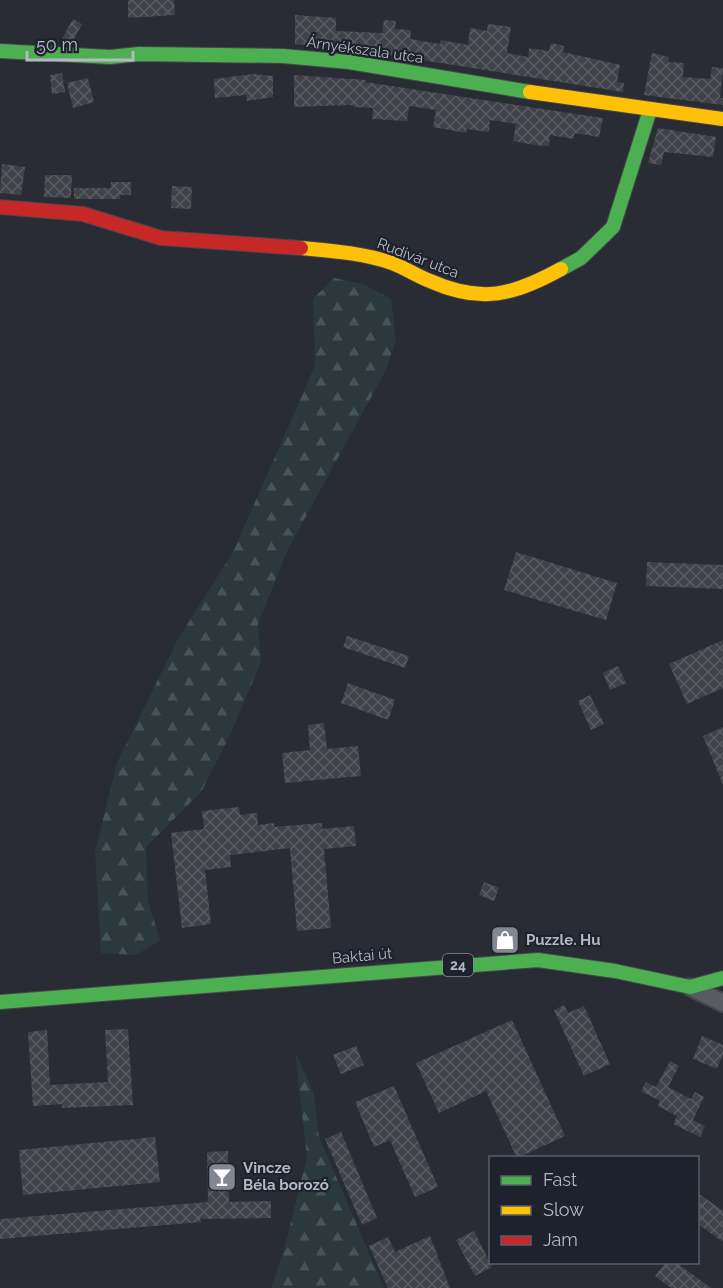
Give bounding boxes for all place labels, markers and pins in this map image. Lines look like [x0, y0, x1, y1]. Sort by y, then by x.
shop icon: Puzzle. Hu [489, 924, 521, 956]
place label: Puzzle. Hu [526, 931, 601, 949]
place label: Vincze Béla borozó [243, 1159, 329, 1194]
bar icon: Vincze Béla borozó [206, 1161, 238, 1193]

